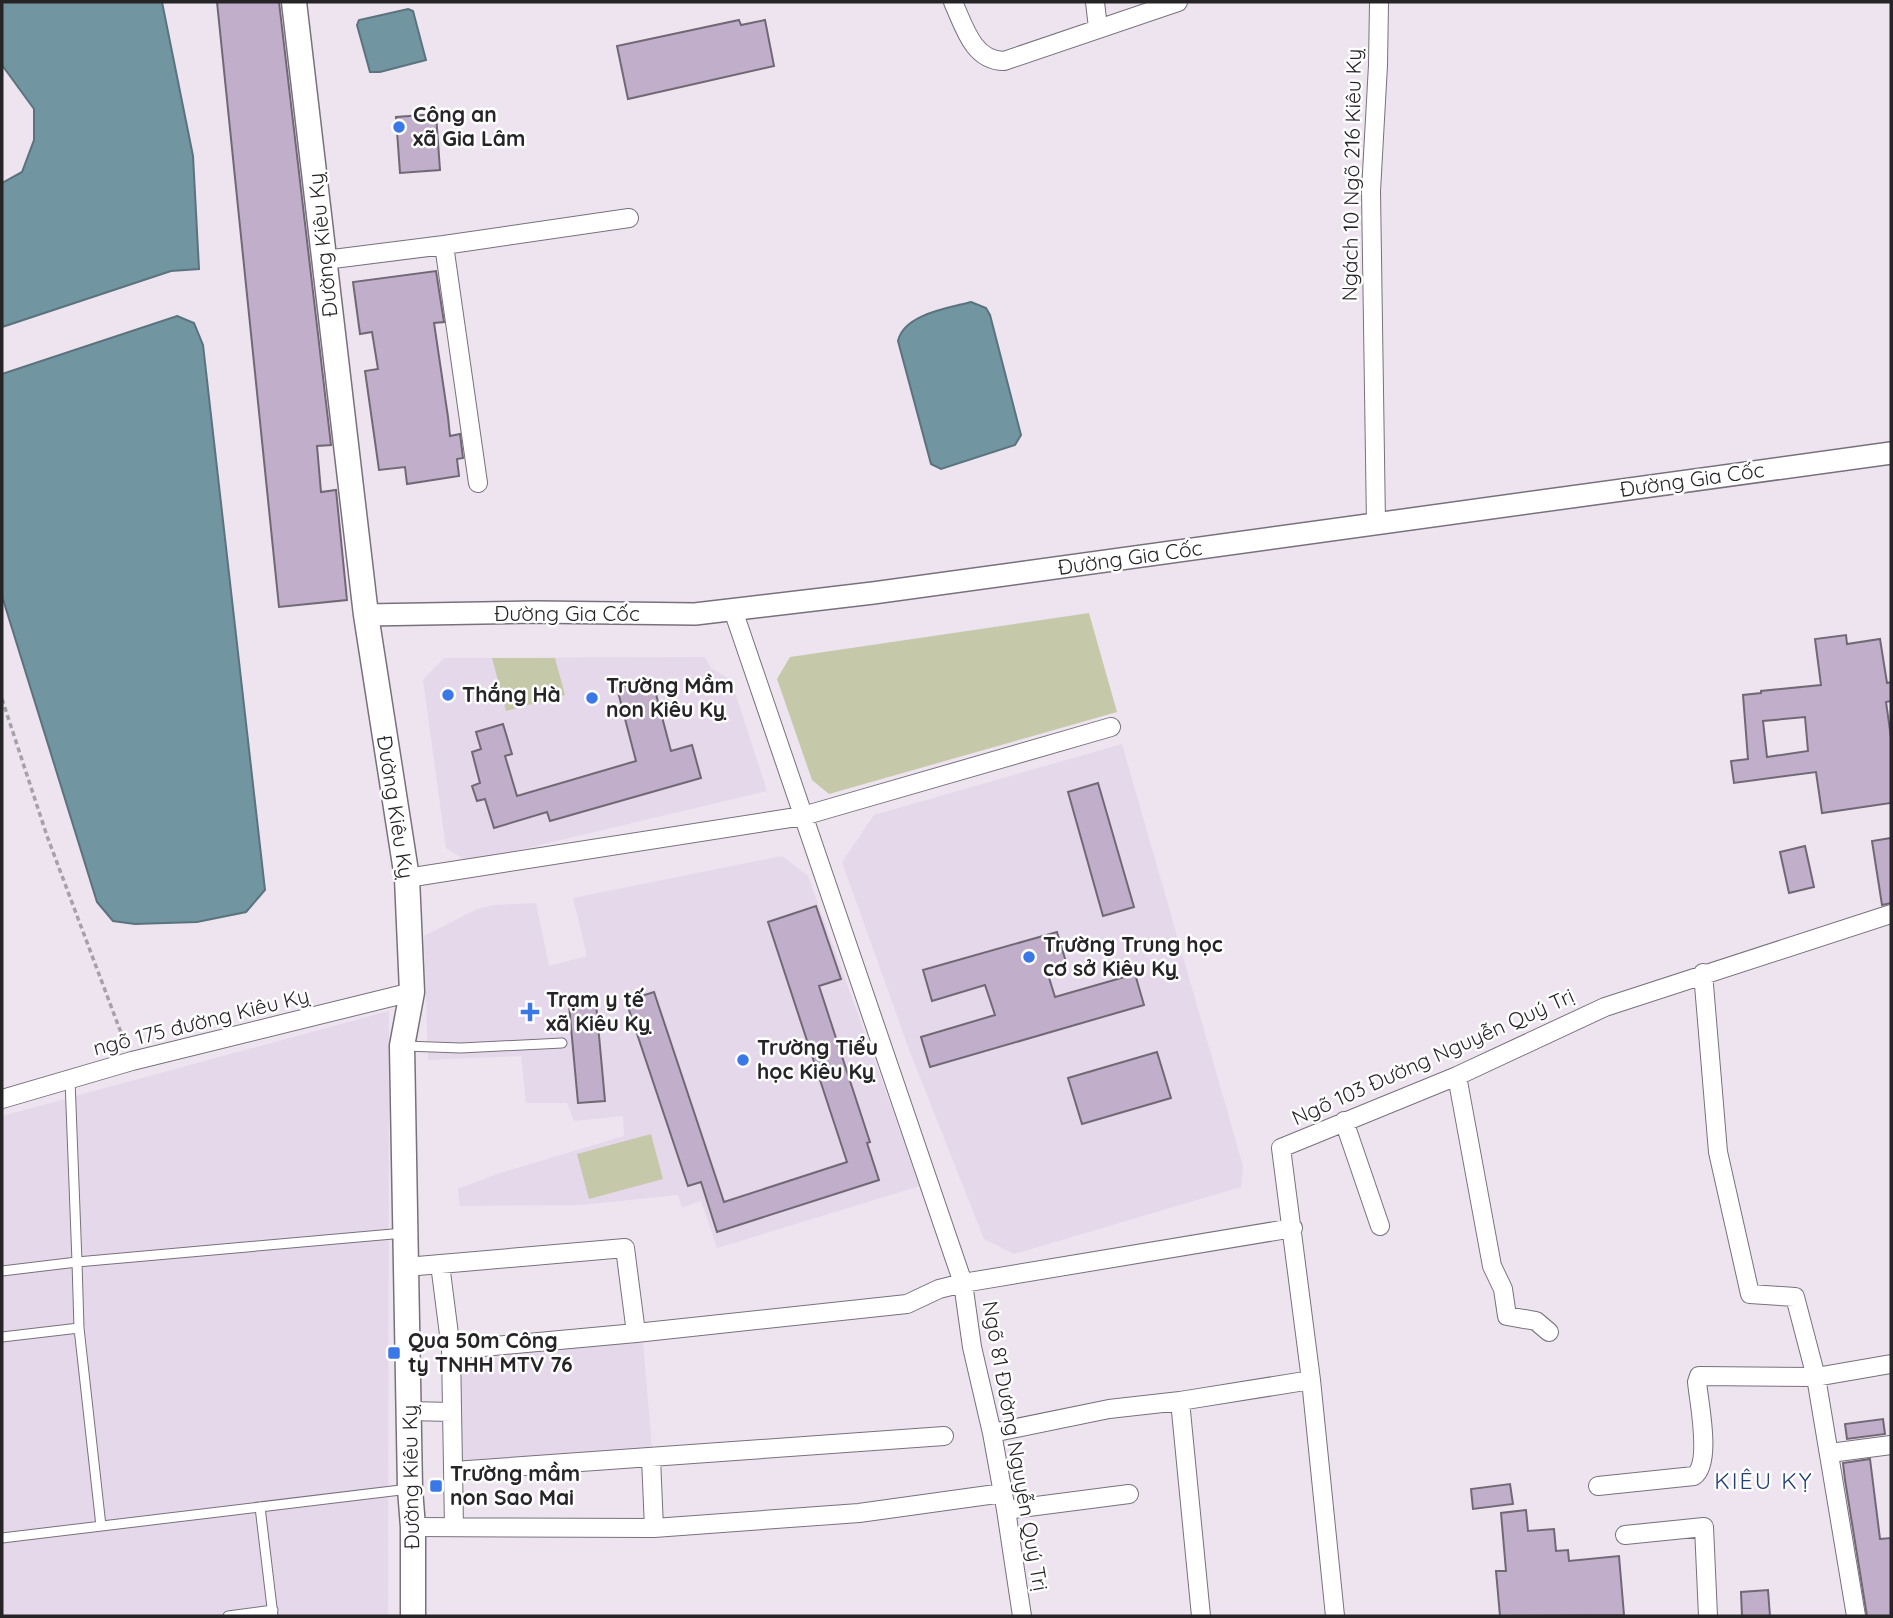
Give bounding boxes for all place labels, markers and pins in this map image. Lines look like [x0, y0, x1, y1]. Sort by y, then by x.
place label: Công an xã Gia Lâm [413, 101, 525, 151]
marker: Công an xã Gia Lâm [391, 119, 407, 135]
place label: Trường Mầm non Kiêu Kỵ [606, 672, 734, 722]
place label: Thắng Hà [462, 681, 561, 707]
marker: Thắng Hà [440, 687, 456, 703]
marker: Trường Mầm non Kiêu Kỵ [584, 690, 600, 706]
place label: Trường Trung học cơ sở Kiêu Kỵ [1043, 931, 1223, 981]
marker: Trường Trung học cơ sở Kiêu Kỵ [1021, 949, 1037, 965]
place label: Trạm y tế xã Kiêu Kỵ [546, 986, 652, 1036]
marker: Trạm y tế xã Kiêu Kỵ [520, 1002, 540, 1022]
place label: Trường Tiểu học Kiêu Kỵ [757, 1034, 878, 1084]
marker: Trường Tiểu học Kiêu Kỵ [735, 1052, 751, 1068]
place label: Qua 50m Công ty TNHH MTV 76 [408, 1327, 573, 1377]
marker: Qua 50m Công ty TNHH MTV 76 [386, 1345, 402, 1361]
place label: Trường mầm non Sao Mai [450, 1460, 580, 1510]
marker: Trường mầm non Sao Mai [428, 1478, 444, 1494]

